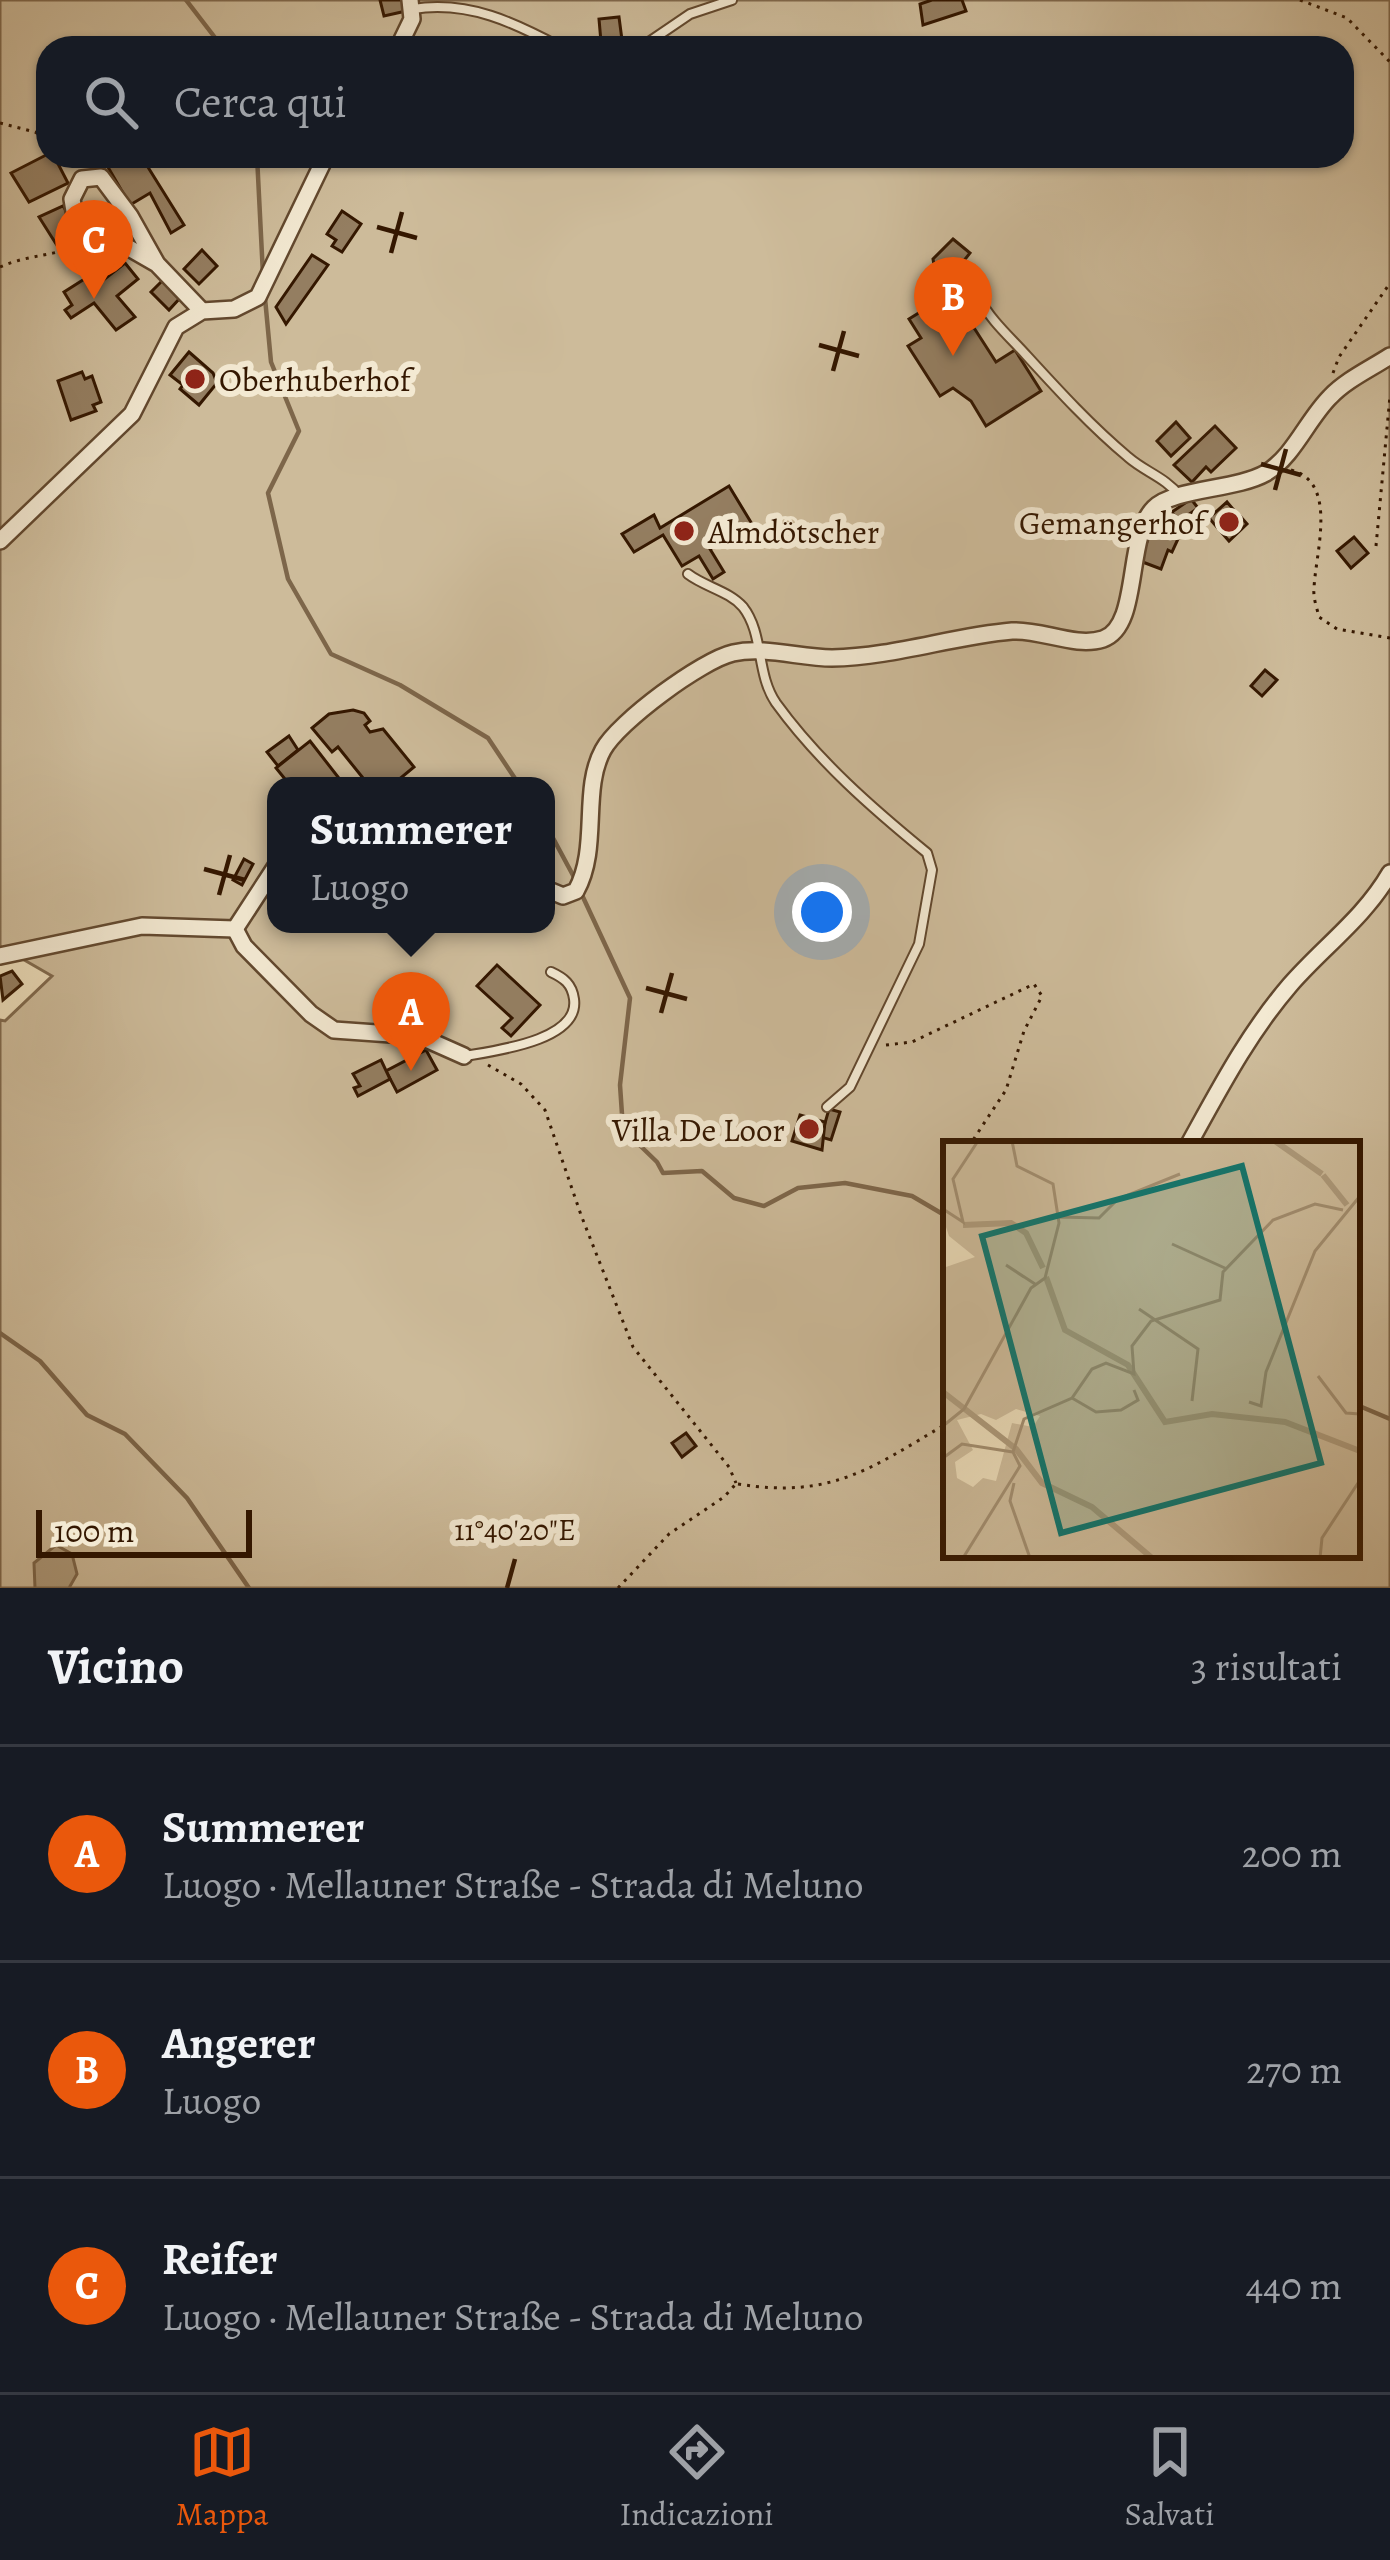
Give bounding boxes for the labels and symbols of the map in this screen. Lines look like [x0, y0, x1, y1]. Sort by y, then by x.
pin: C [55, 200, 133, 299]
pin: B [914, 257, 992, 356]
place label: Oberhuberhof [219, 357, 415, 402]
marker: Oberhuberhof [182, 366, 208, 392]
place label: Gemangerhof [1019, 500, 1209, 545]
place label: Almdötscher [707, 509, 879, 554]
marker: Gemangerhof [1216, 509, 1242, 535]
marker: Almdötscher [671, 518, 697, 544]
your location [792, 882, 852, 942]
pin: A [372, 972, 450, 1071]
place label: Villa De Loor [611, 1107, 785, 1152]
marker: Villa De Loor [796, 1116, 822, 1142]
inset map [943, 1141, 1360, 1558]
scale bar [36, 1504, 252, 1557]
text: 11°40'20"E [454, 1510, 576, 1550]

